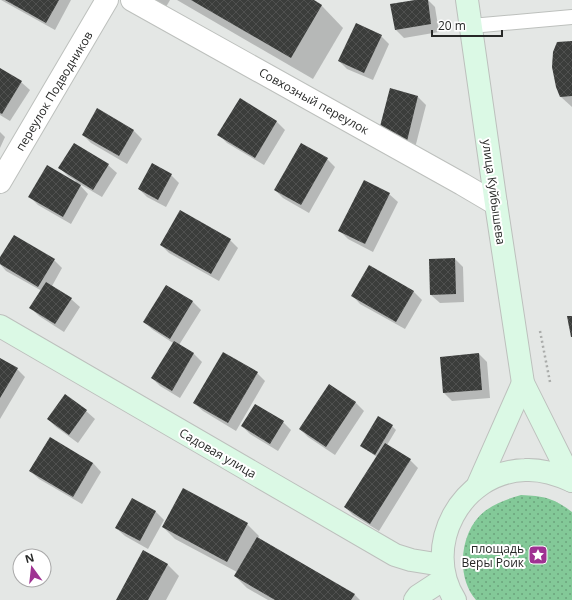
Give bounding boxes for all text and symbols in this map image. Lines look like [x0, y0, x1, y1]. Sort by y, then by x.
scale bar [432, 12, 502, 38]
text: 20 m [438, 17, 466, 34]
street label: переулок Подводников [11, 28, 97, 154]
street label: Совхозный переулок [256, 64, 373, 139]
street label: улица Куйбышева [478, 138, 510, 246]
street label: Садовая улица [176, 424, 260, 482]
place label: площадь Веры Роик [462, 540, 525, 571]
place icon: площадь Веры Роик [527, 544, 549, 566]
north arrow [12, 548, 52, 588]
text: N [23, 549, 36, 566]

